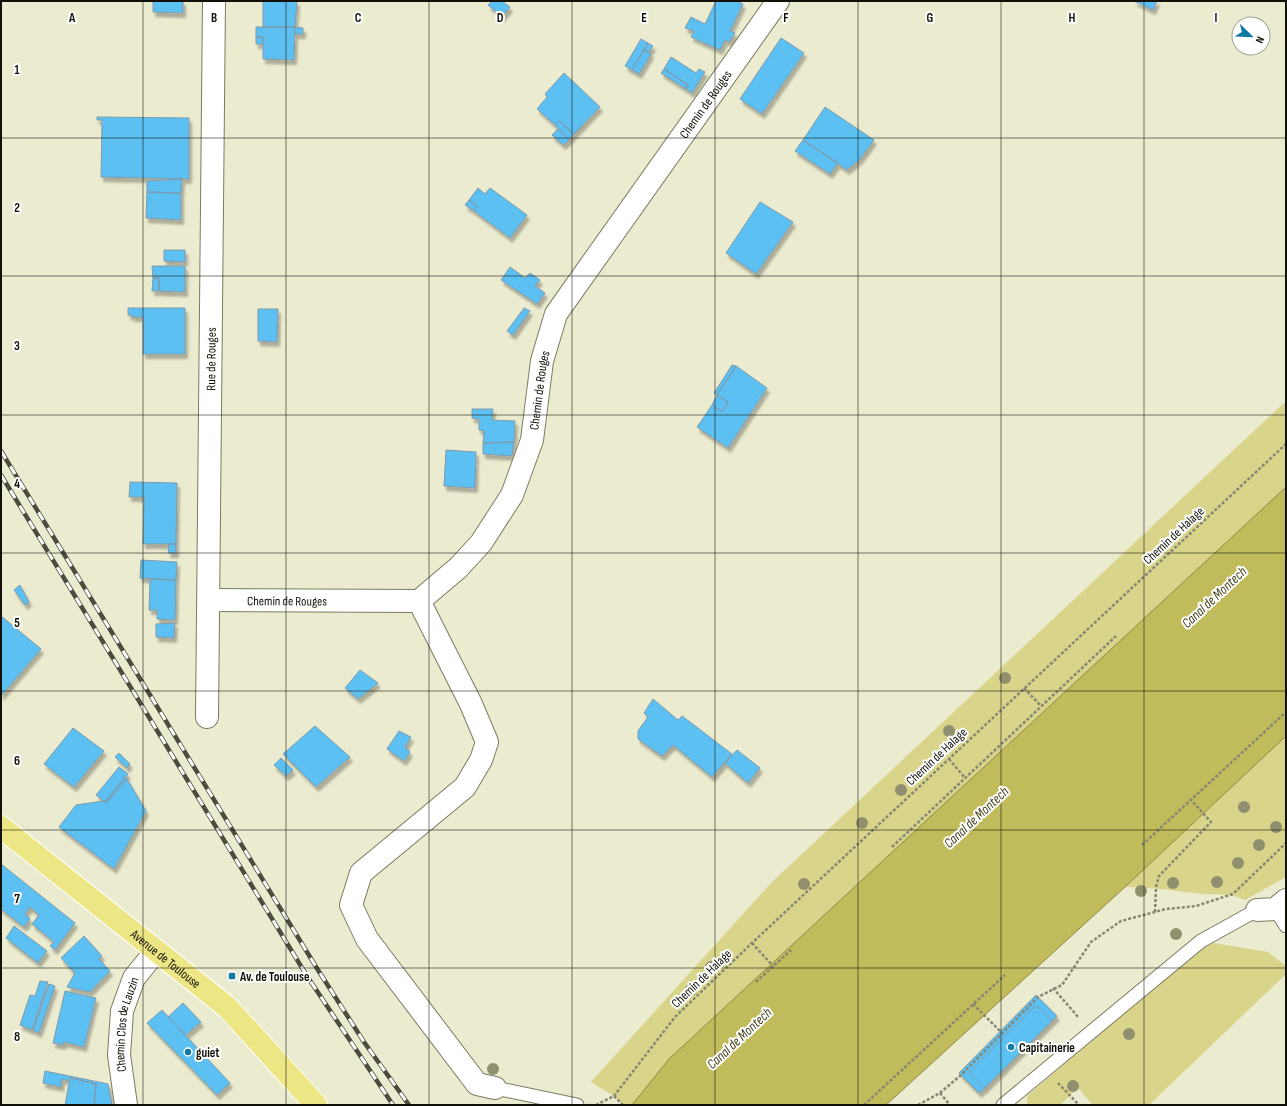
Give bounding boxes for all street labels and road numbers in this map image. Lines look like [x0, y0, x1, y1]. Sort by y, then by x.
street label: Chemin de Rouges [676, 67, 736, 142]
street label: Rue de Rouges [203, 327, 220, 391]
street label: Chemin de Rouges [526, 348, 554, 431]
street label: Chemin de Halage [1140, 503, 1208, 568]
street label: Chemin de Rouges [247, 593, 327, 610]
street label: Chemin de Halage [903, 724, 971, 789]
street label: Avenue de Toulouse [126, 926, 204, 992]
street label: Chemin de Halage [668, 946, 735, 1011]
street label: Chemin Clos de Lauzin [112, 975, 143, 1073]

